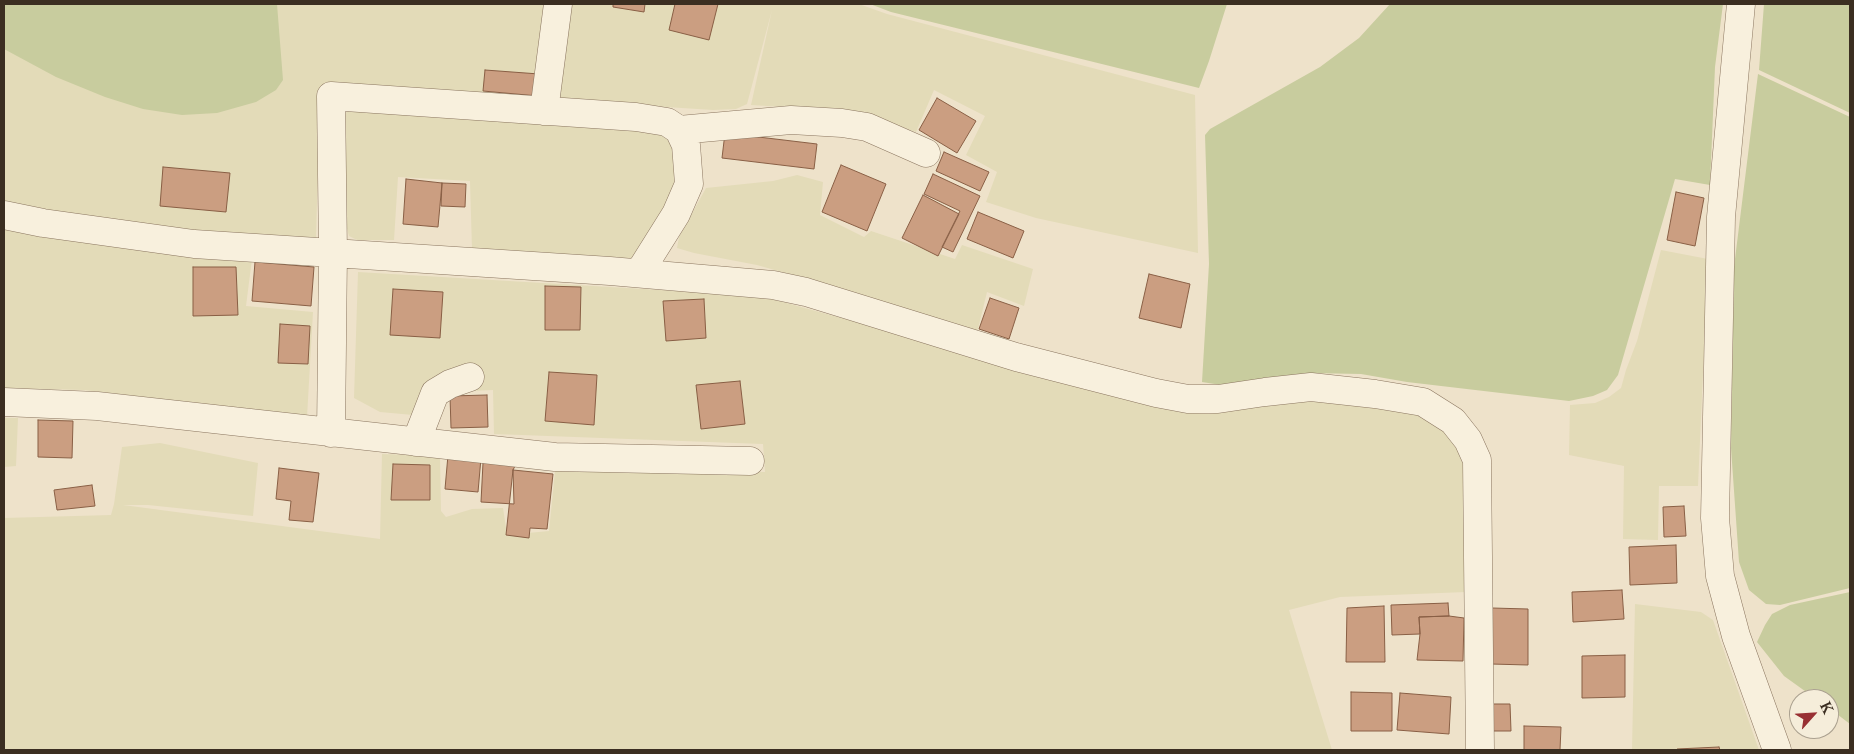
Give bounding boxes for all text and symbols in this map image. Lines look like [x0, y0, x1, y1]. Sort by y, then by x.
north arrow [1789, 689, 1839, 739]
text: K [1816, 699, 1837, 717]

